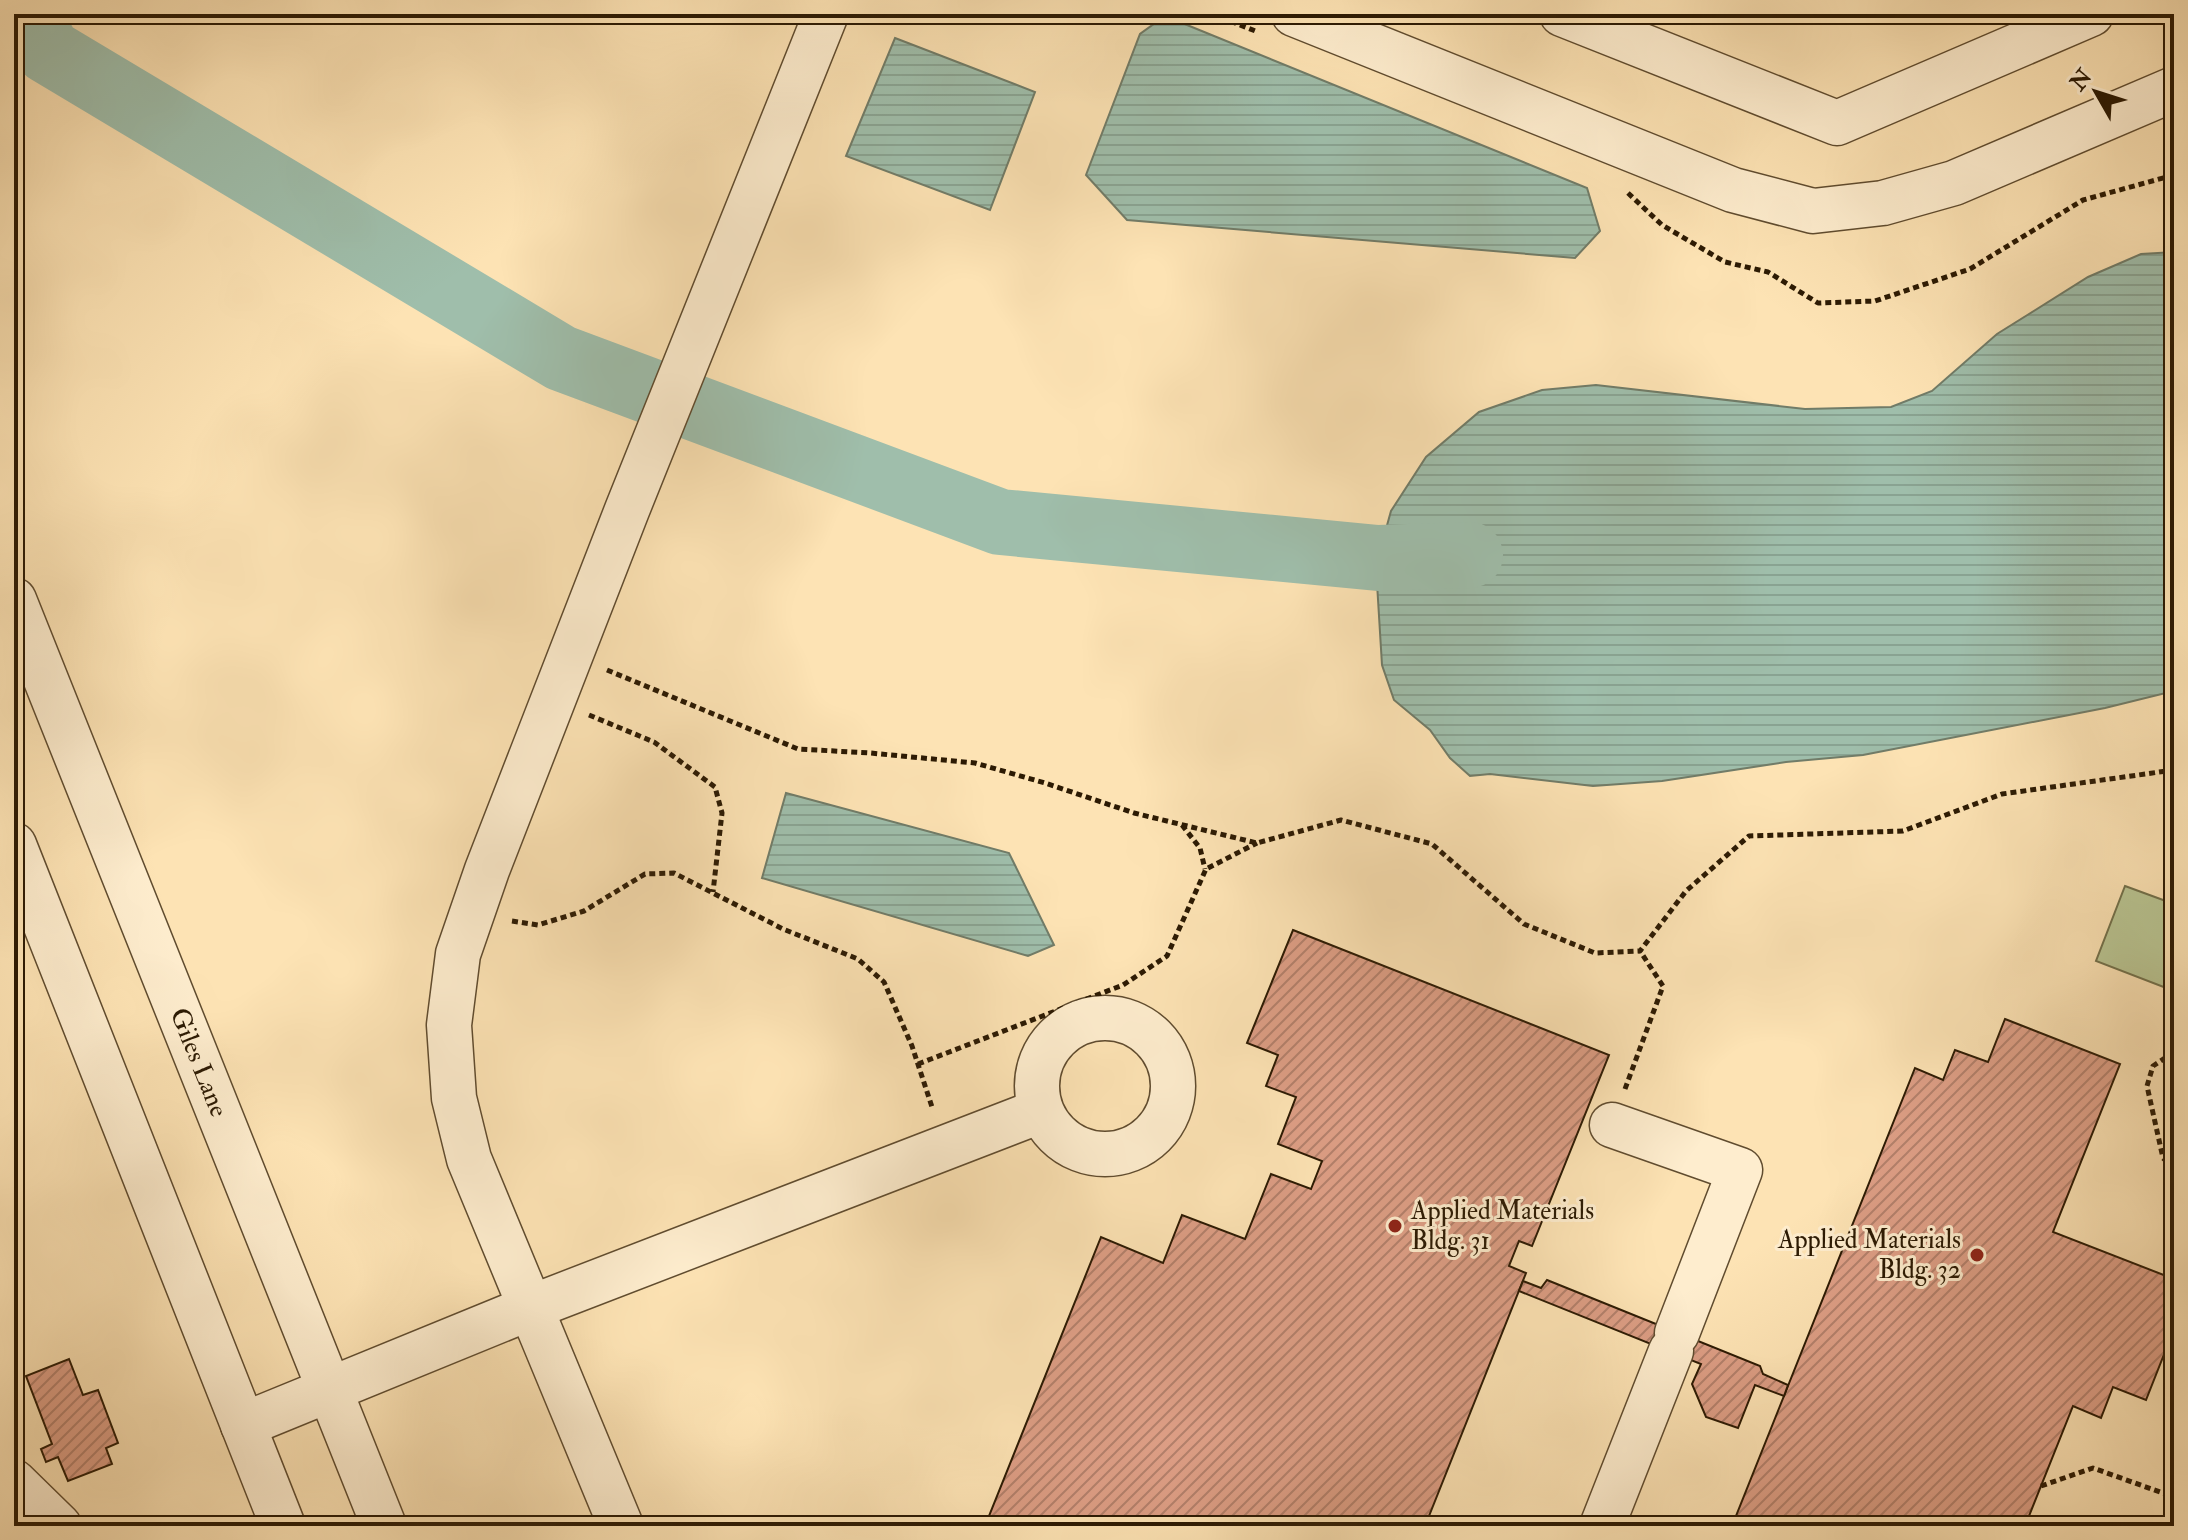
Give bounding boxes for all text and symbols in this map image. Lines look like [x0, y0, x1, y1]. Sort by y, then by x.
north arrow [2056, 52, 2136, 132]
text: N [2064, 63, 2099, 97]
street label: Giles Lane [163, 1003, 235, 1122]
place label: Applied Materials Bldg. 31 [1410, 1195, 1594, 1257]
marker: Applied Materials Bldg. 31 [1386, 1217, 1404, 1235]
place label: Applied Materials Bldg. 32 [1777, 1224, 1961, 1286]
marker: Applied Materials Bldg. 32 [1968, 1246, 1986, 1264]

